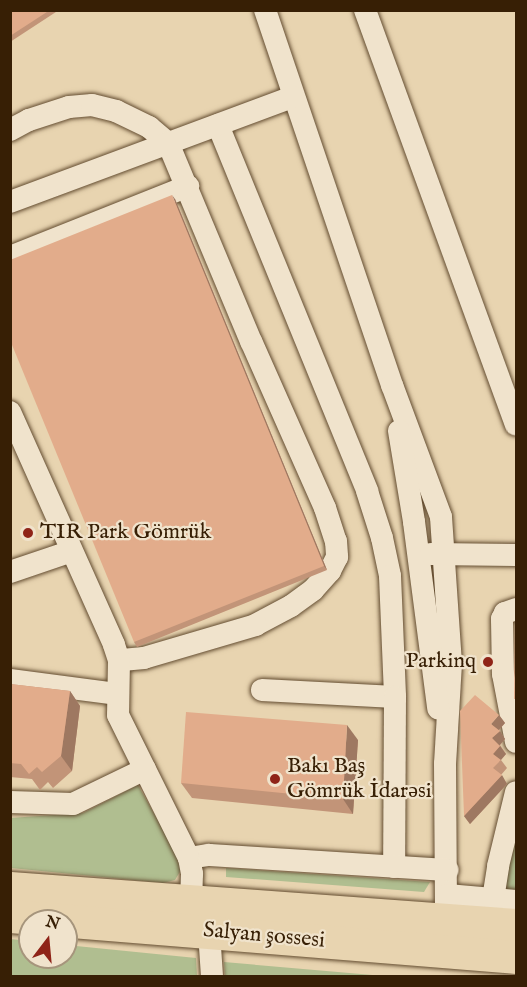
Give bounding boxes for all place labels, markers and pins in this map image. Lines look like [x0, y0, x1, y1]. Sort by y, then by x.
place label: TIR Park Gömrük [40, 520, 211, 546]
marker: TIR Park Gömrük [21, 526, 35, 540]
place label: Parkinq [406, 649, 476, 675]
marker: Parkinq [481, 655, 495, 669]
place label: Bakı Baş Gömrük İdarəsi [287, 753, 432, 804]
marker: Bakı Baş Gömrük İdarəsi [268, 772, 282, 786]

